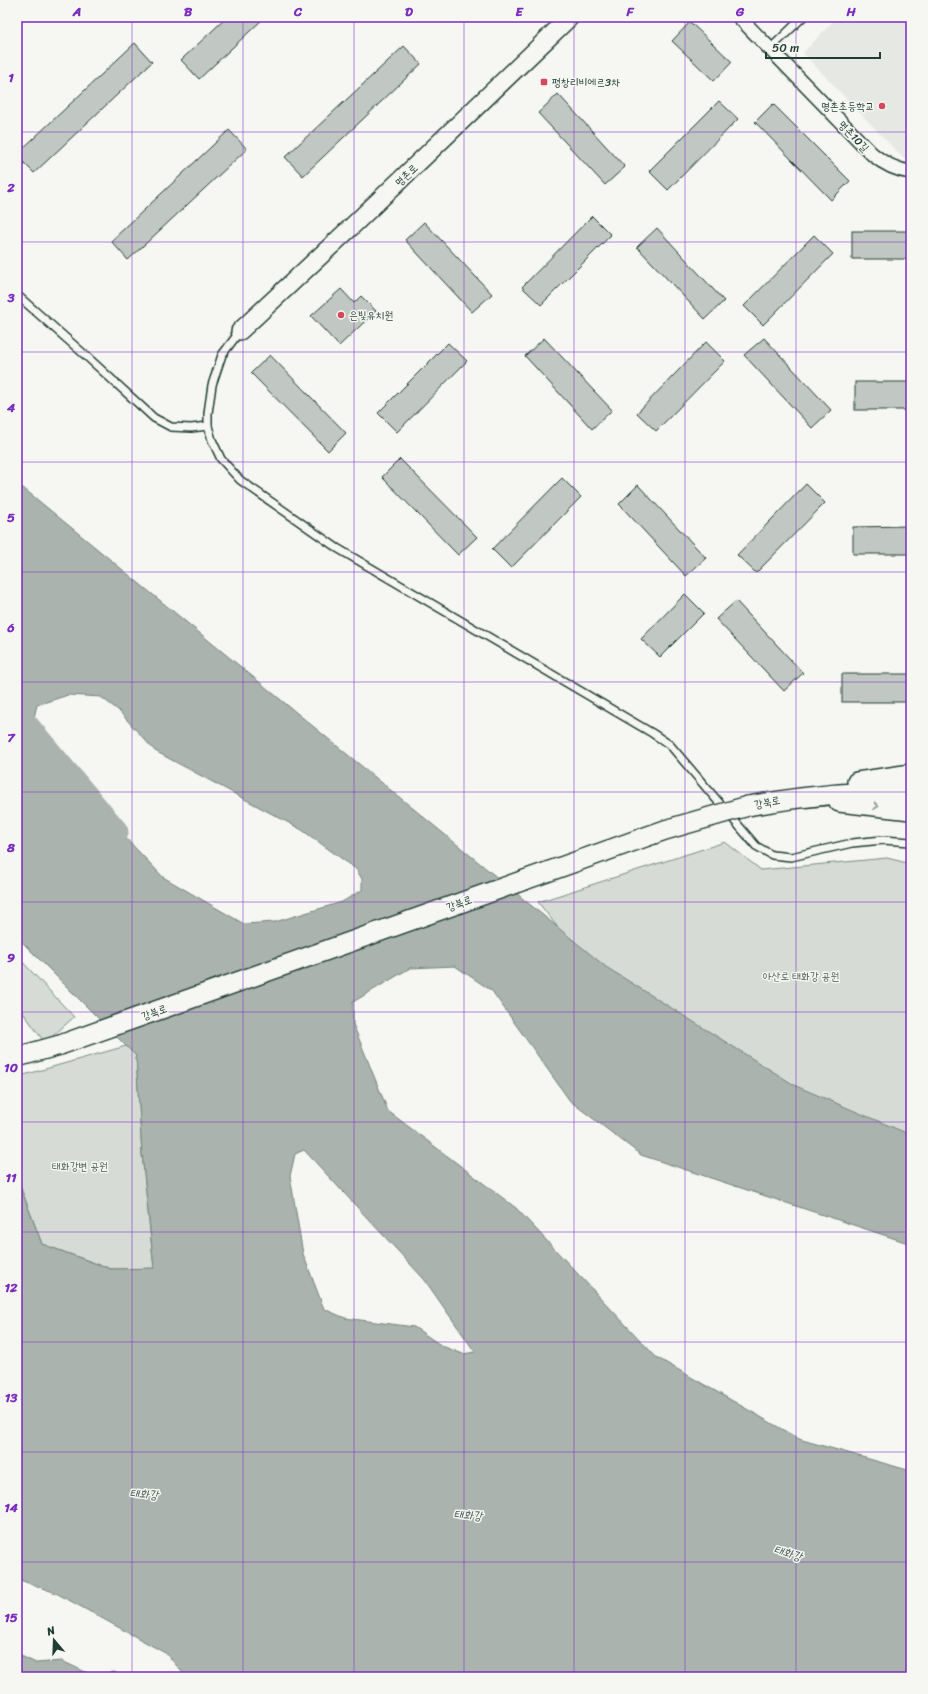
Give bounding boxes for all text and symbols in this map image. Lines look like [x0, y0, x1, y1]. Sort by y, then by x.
text: A [72, 0, 81, 23]
text: B [184, 0, 193, 23]
text: C [293, 0, 303, 23]
text: D [405, 0, 413, 23]
text: E [515, 0, 524, 23]
text: F [625, 0, 634, 23]
text: G [735, 0, 745, 23]
text: H [845, 0, 856, 23]
scale bar [766, 34, 880, 60]
text: 50 m [772, 37, 799, 59]
text: 1 [8, 66, 14, 89]
place label: 평창리비에르3차 [552, 73, 620, 92]
marker: 평창리비에르3차 [539, 77, 549, 87]
place label: 명촌초등학교 [821, 97, 874, 116]
marker: 명촌초등학교 [877, 101, 887, 111]
street label: 명촌10길 [834, 116, 874, 157]
street label: 명촌로 [390, 159, 423, 191]
text: 2 [6, 176, 15, 199]
text: 3 [6, 286, 15, 309]
place label: 은빛유치원 [349, 306, 393, 325]
marker: 은빛유치원 [336, 310, 346, 320]
text: 4 [6, 396, 16, 419]
text: 5 [7, 506, 15, 529]
text: 6 [6, 616, 15, 639]
text: 7 [7, 726, 16, 749]
street label: 강북로 [752, 791, 782, 814]
one-way arrow [873, 801, 880, 810]
text: 8 [6, 836, 15, 859]
street label: 강북로 [443, 890, 475, 917]
text: 9 [7, 946, 15, 969]
park label: 아산로 태화강 공원 [763, 967, 839, 986]
street label: 강북로 [138, 999, 170, 1026]
text: 10 [4, 1056, 18, 1079]
park label: 태화강변 공원 [52, 1157, 108, 1176]
text: 11 [5, 1166, 17, 1189]
text: 12 [4, 1276, 18, 1299]
text: 13 [5, 1386, 18, 1409]
water label: 태화강 [129, 1482, 161, 1506]
text: 14 [4, 1496, 19, 1519]
water label: 태화강 [453, 1503, 485, 1527]
water label: 태화강 [771, 1538, 806, 1568]
text: 15 [4, 1606, 18, 1629]
north arrow [34, 1620, 74, 1660]
text: N [43, 1621, 58, 1642]

